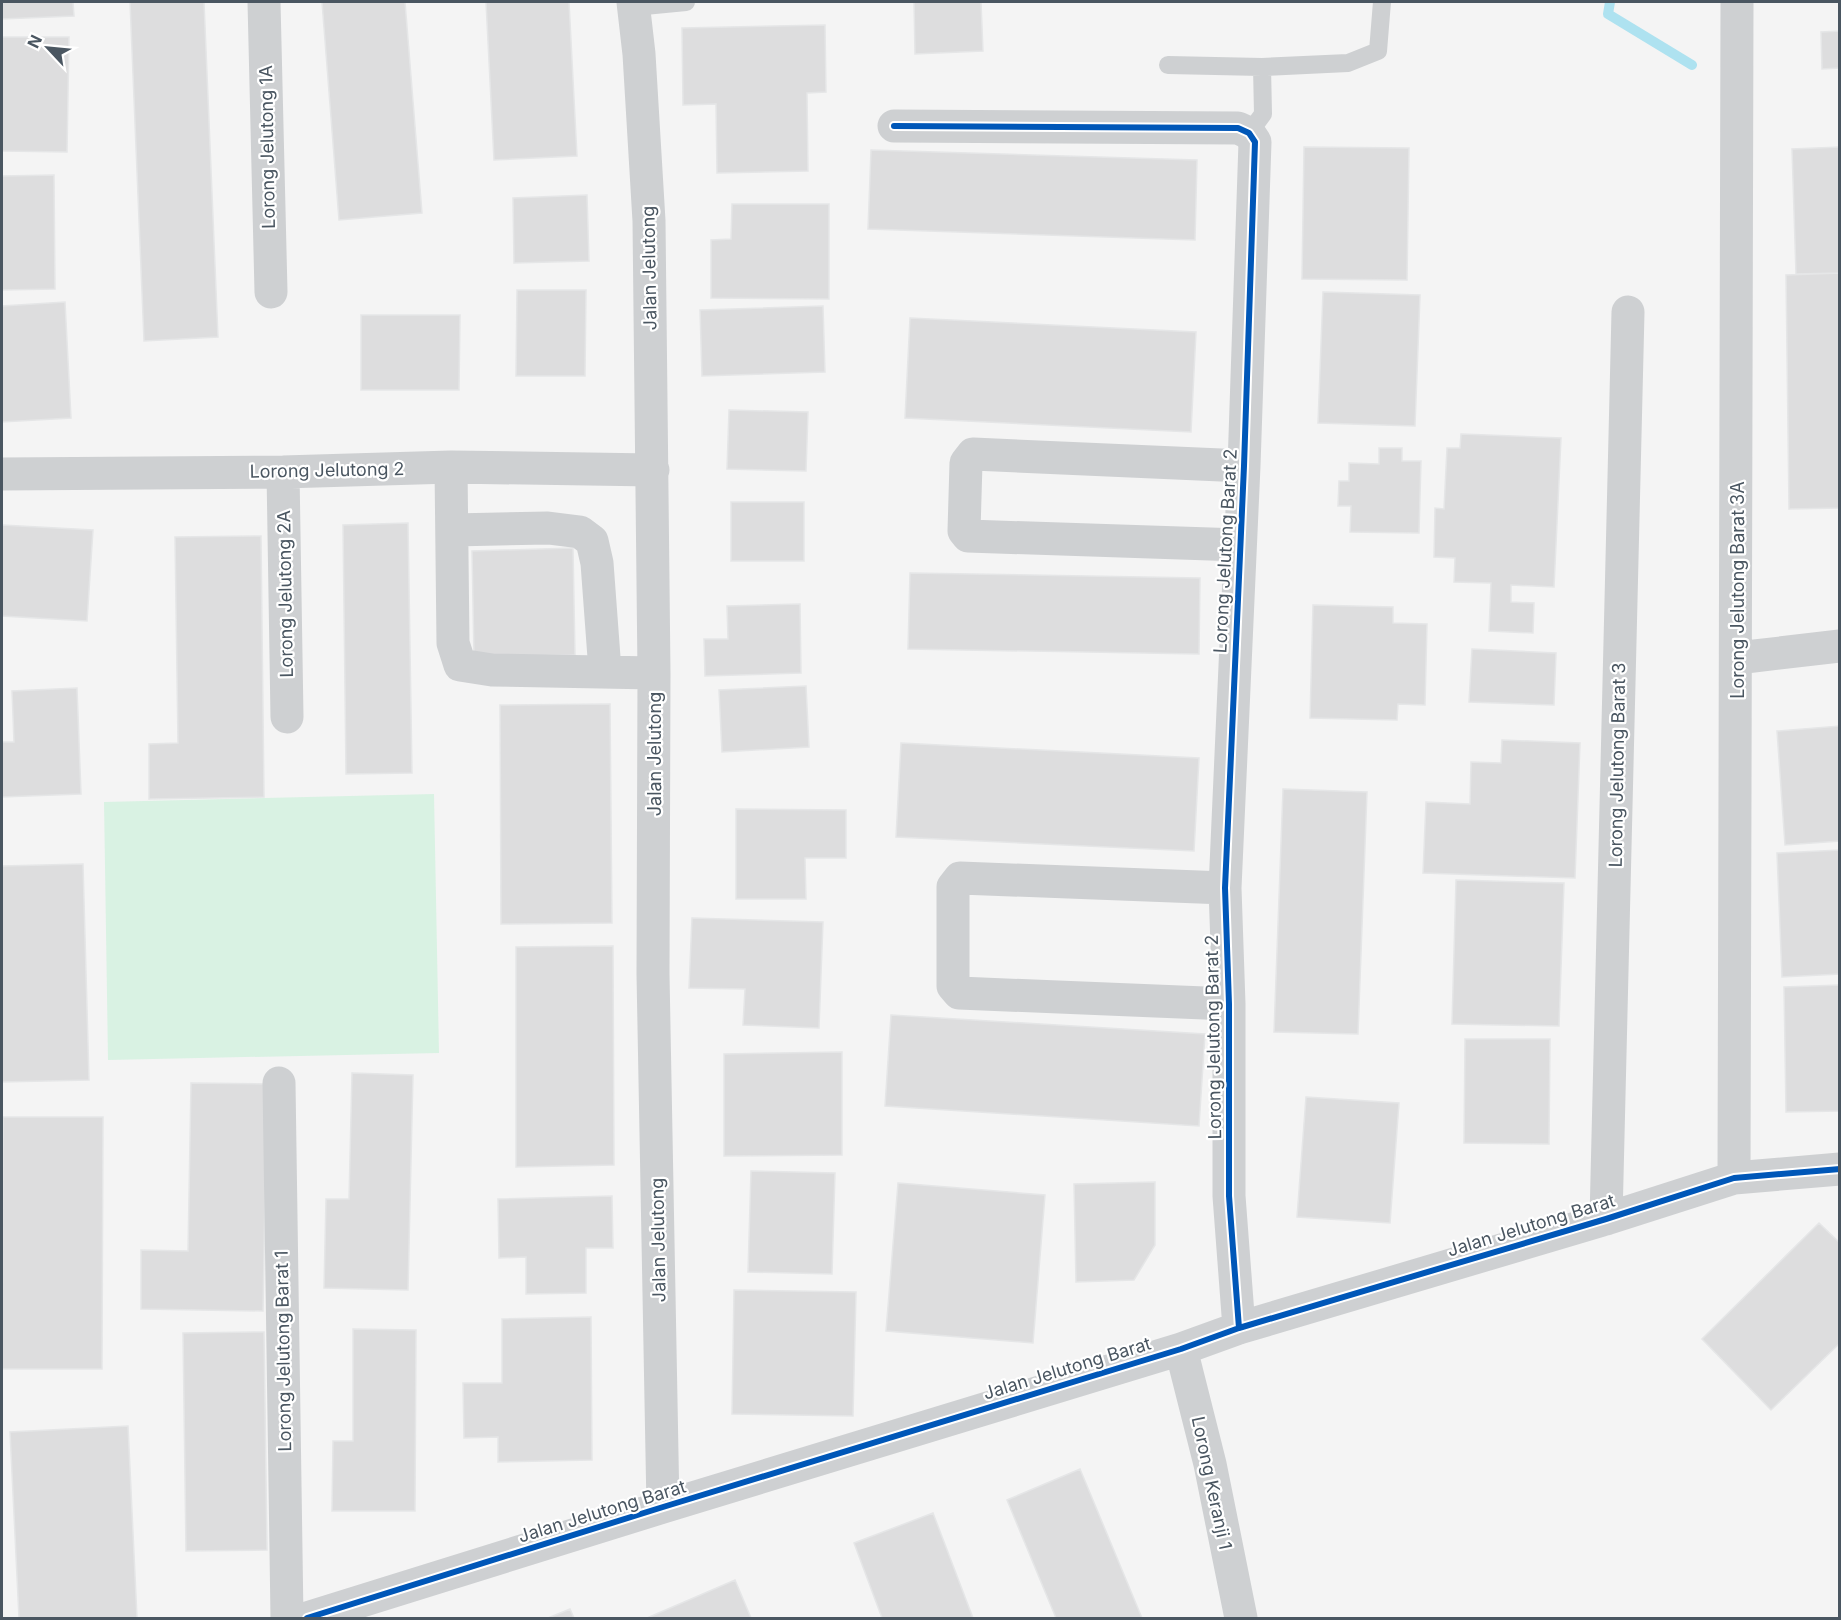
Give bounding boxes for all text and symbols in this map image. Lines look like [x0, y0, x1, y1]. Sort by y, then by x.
north arrow [18, 18, 78, 78]
text: N [23, 32, 46, 51]
street label: Lorong Jelutong 1A [255, 65, 279, 229]
street label: Jalan Jelutong [637, 206, 661, 330]
street label: Lorong Jelutong Barat 2 [1209, 448, 1241, 654]
street label: Lorong Jelutong 2 [249, 458, 405, 482]
street label: Lorong Jelutong Barat 3A [1727, 481, 1748, 699]
street label: Lorong Jelutong 2A [273, 510, 297, 678]
street label: Lorong Jelutong Barat 3 [1605, 662, 1629, 868]
street label: Jalan Jelutong [644, 692, 665, 816]
street label: Lorong Jelutong Barat 2 [1201, 934, 1225, 1140]
street label: Jalan Jelutong [646, 1178, 670, 1302]
street label: Jalan Jelutong Barat [1445, 1189, 1617, 1261]
street label: Lorong Jelutong Barat 1 [271, 1250, 295, 1452]
street label: Jalan Jelutong Barat [981, 1332, 1153, 1404]
street label: Lorong Keranji 1 [1188, 1415, 1236, 1551]
street label: Jalan Jelutong Barat [516, 1475, 688, 1547]

